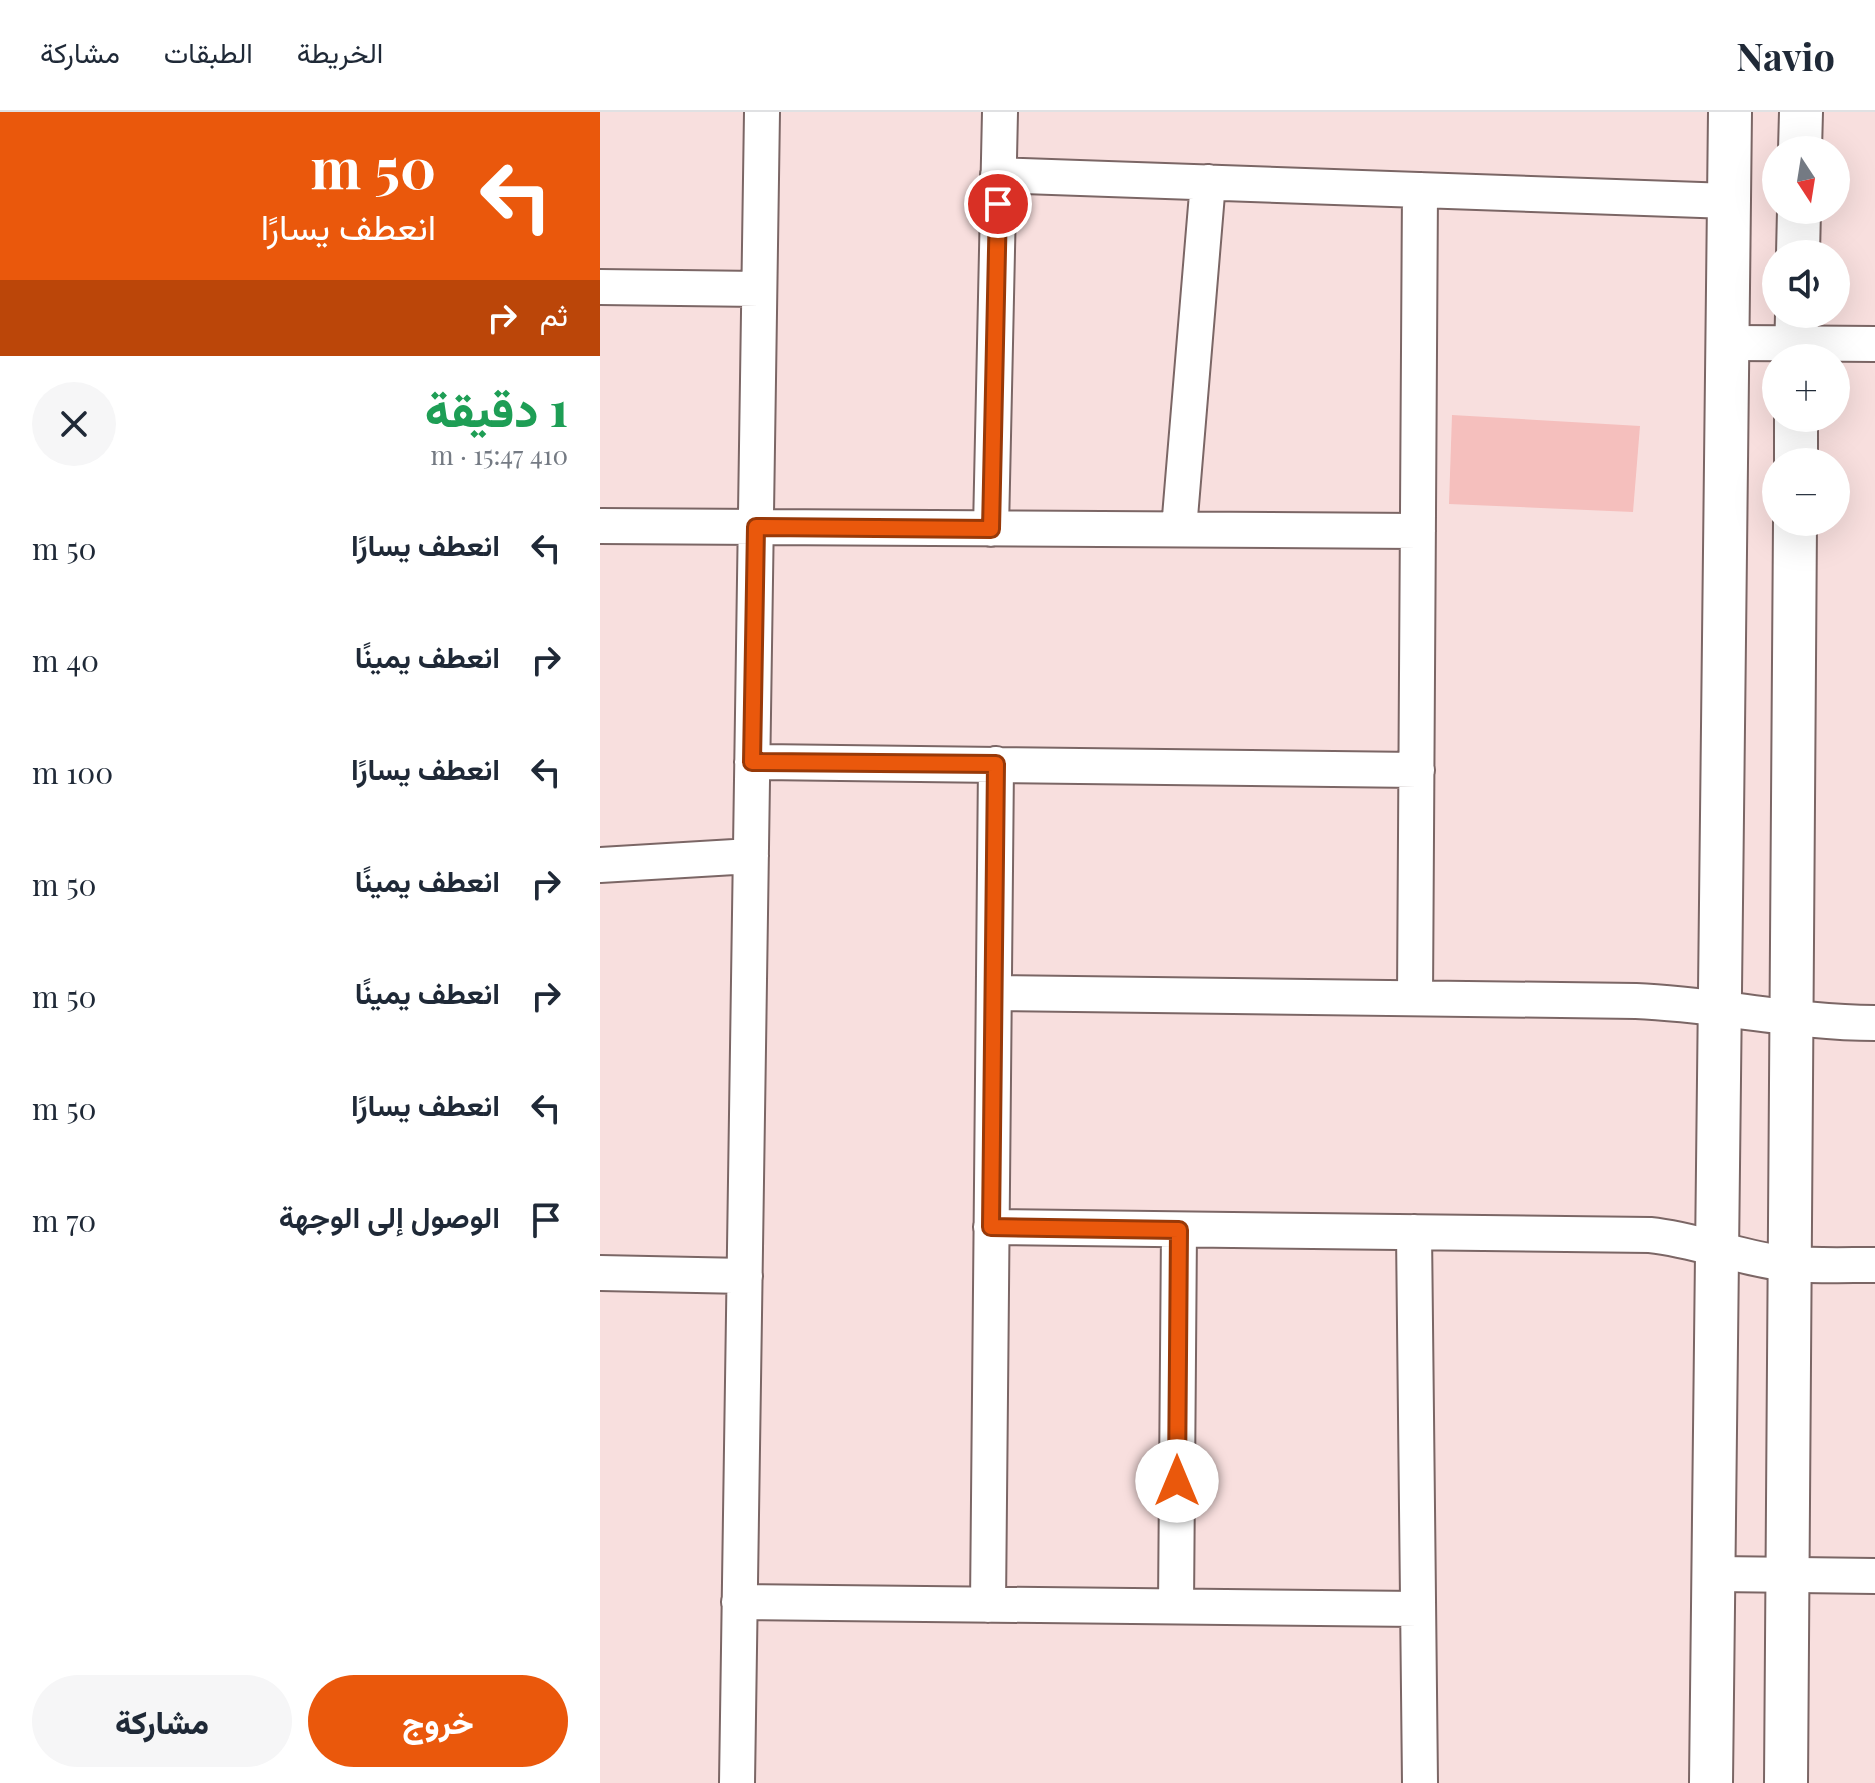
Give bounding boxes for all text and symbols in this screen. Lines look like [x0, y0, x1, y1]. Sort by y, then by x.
text: Navio [1736, 30, 1835, 81]
text: مشاركة [40, 33, 120, 70]
text: الطبقات [164, 33, 253, 70]
text: الخريطة [297, 33, 383, 70]
text: 50 m [310, 129, 436, 204]
north arrow [1762, 136, 1850, 224]
map controls [1762, 136, 1850, 536]
icon: left [464, 144, 568, 248]
pin [964, 170, 1032, 238]
icon: arrive [976, 182, 1020, 226]
text: انعطف يسارًا [261, 201, 436, 249]
button: sound [1762, 240, 1850, 328]
text: ثم [540, 294, 568, 334]
icon: right [480, 296, 524, 340]
button: + [1762, 344, 1850, 432]
text: 1 دقيقة [425, 375, 568, 439]
button: close [32, 382, 116, 466]
text: 410 m · 15:47 [430, 437, 568, 472]
button: − [1762, 448, 1850, 536]
text: انعطف يسارًا [351, 524, 500, 564]
icon: left [524, 526, 568, 570]
text: 50 m [32, 528, 97, 568]
text: انعطف يمينًا [355, 636, 500, 676]
icon: right [524, 638, 568, 682]
text: 40 m [32, 640, 99, 680]
text: انعطف يسارًا [351, 748, 500, 788]
icon: left [524, 750, 568, 794]
text: 100 m [32, 752, 113, 792]
text: انعطف يمينًا [355, 860, 500, 900]
icon: right [524, 862, 568, 906]
text: 50 m [32, 864, 97, 904]
text: انعطف يمينًا [355, 972, 500, 1012]
icon: right [524, 974, 568, 1018]
text: 50 m [32, 976, 97, 1016]
text: انعطف يسارًا [351, 1084, 500, 1124]
icon: left [524, 1086, 568, 1130]
text: 50 m [32, 1088, 97, 1128]
text: الوصول إلى الوجهة [279, 1196, 500, 1236]
icon: arrive [524, 1198, 568, 1242]
text: 70 m [32, 1200, 96, 1240]
position arrow [1135, 1439, 1219, 1523]
button: مشاركة [32, 1675, 292, 1767]
button: خروج [308, 1675, 568, 1767]

